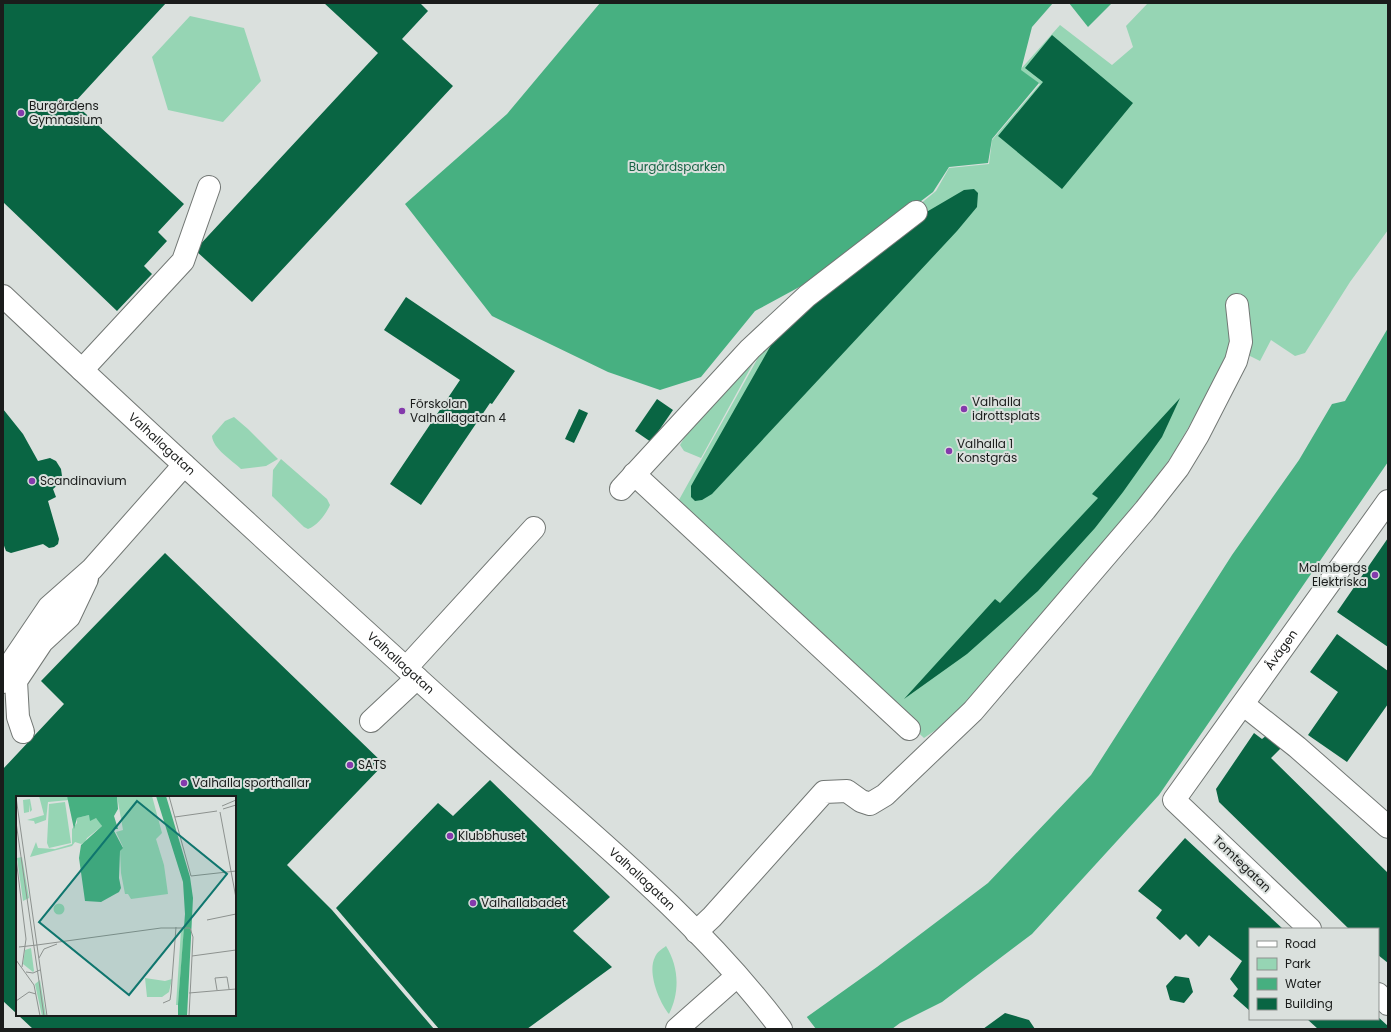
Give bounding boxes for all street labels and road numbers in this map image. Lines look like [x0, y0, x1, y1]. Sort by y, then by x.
street label: Valhallagatan [125, 408, 199, 479]
street label: Åvägen [1261, 626, 1301, 673]
street label: Valhallagatan [363, 628, 438, 698]
street label: Tomtegatan [1210, 832, 1275, 896]
street label: Valhallagatan [605, 843, 679, 914]

